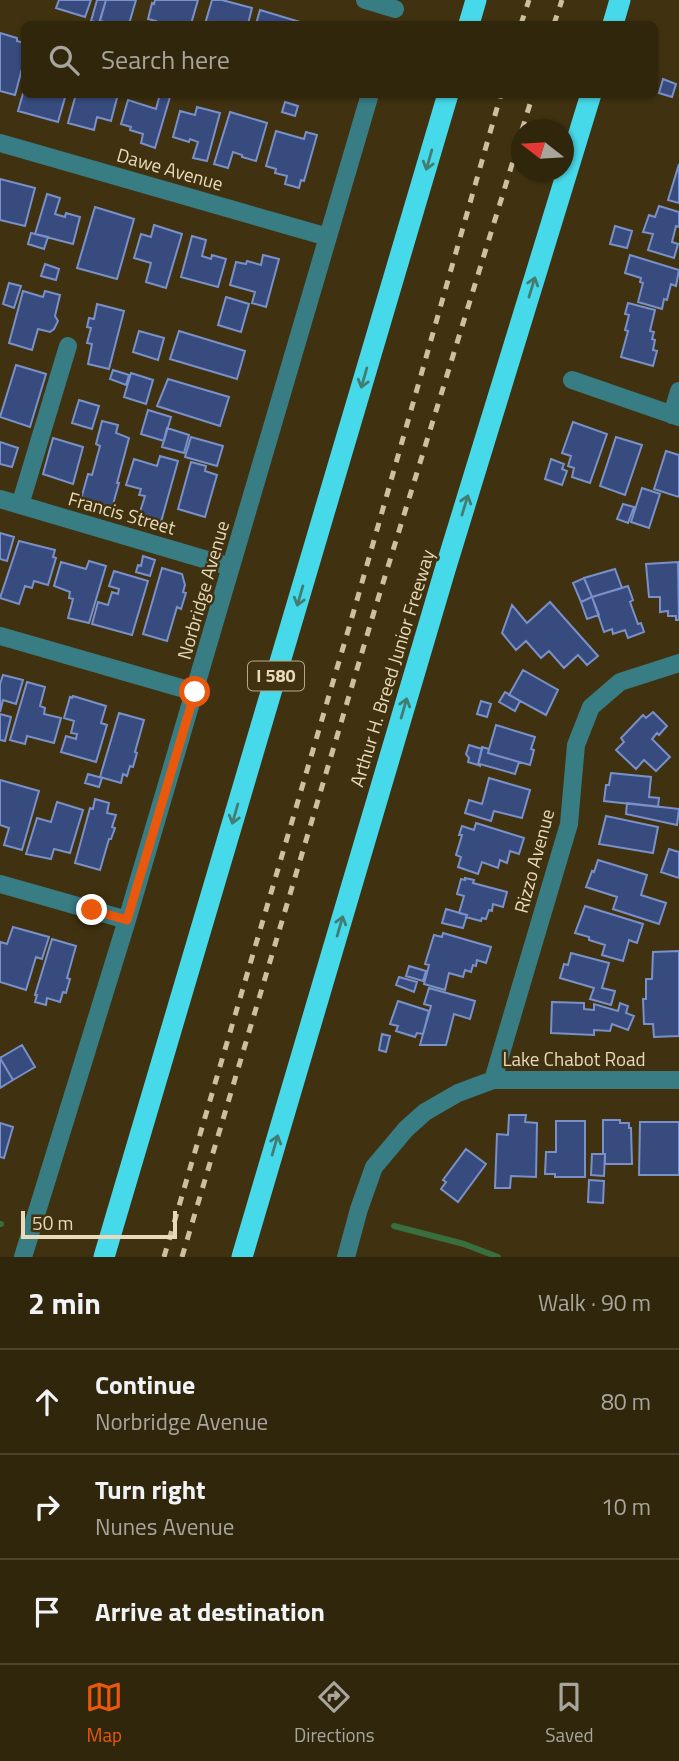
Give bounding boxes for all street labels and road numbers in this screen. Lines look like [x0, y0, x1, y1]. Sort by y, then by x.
street label: Dawe Avenue [114, 140, 227, 198]
street label: Francis Street [65, 483, 179, 542]
street label: Norbridge Avenue [169, 517, 236, 663]
street label: Arthur H. Breed Junior Freeway [342, 545, 442, 790]
road number: I 580 [248, 662, 304, 690]
street label: Rizzo Avenue [506, 806, 561, 916]
street label: Lake Chabot Road [502, 1044, 646, 1073]

